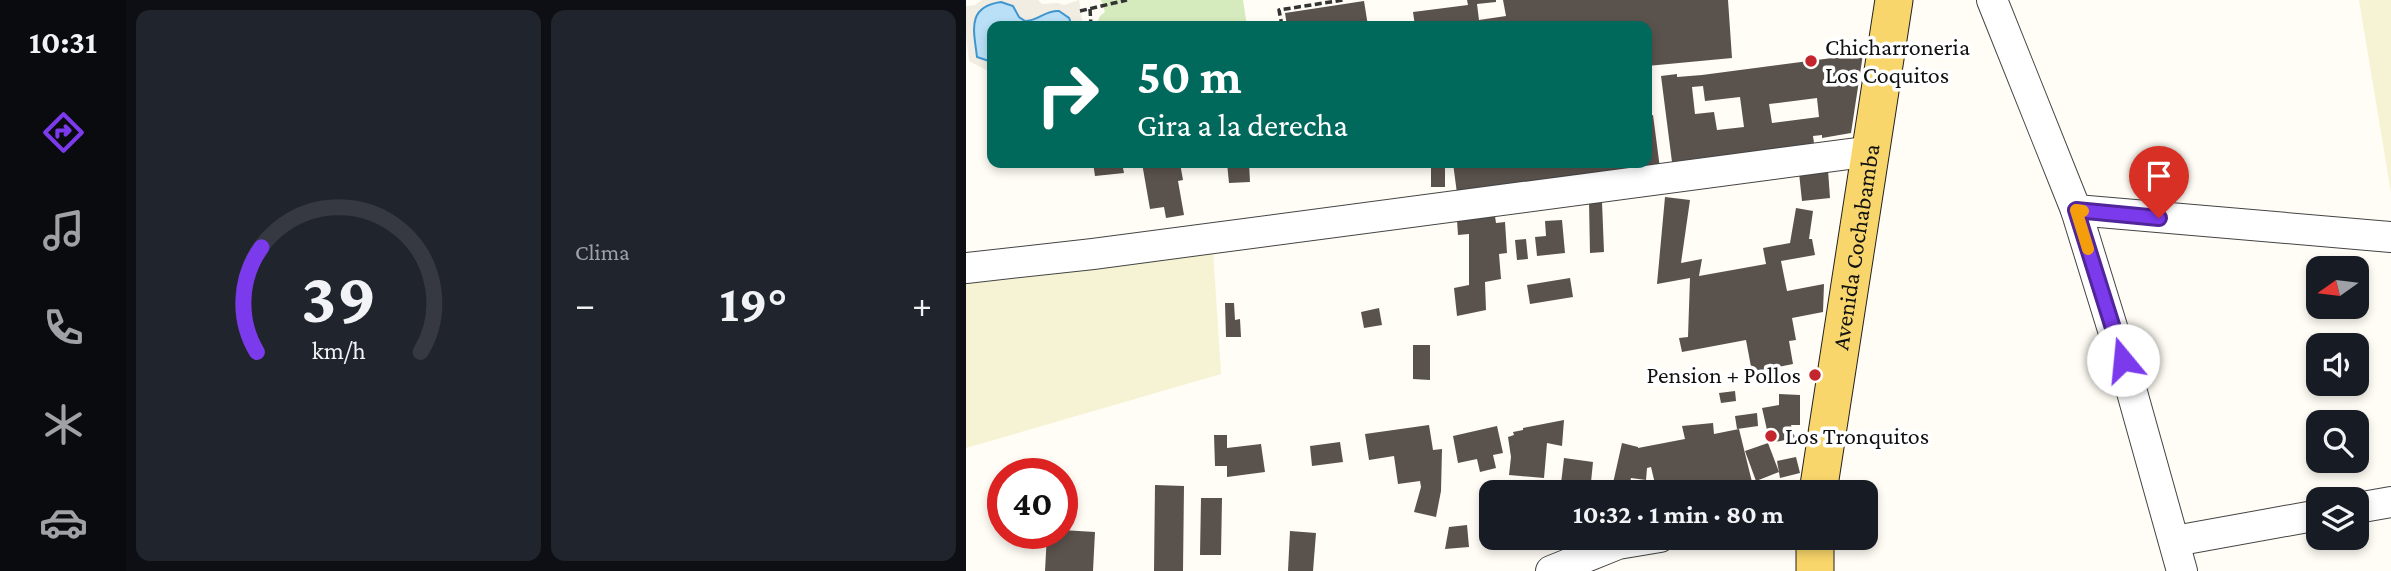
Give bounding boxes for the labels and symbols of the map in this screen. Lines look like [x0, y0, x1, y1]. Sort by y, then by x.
place label: Chicharroneria Los Coquitos [1825, 33, 1970, 88]
marker: Chicharroneria Los Coquitos [1803, 53, 1819, 69]
street label: Avenida Cochabamba [1826, 142, 1885, 352]
pin [2129, 146, 2189, 218]
north arrow [2306, 256, 2370, 318]
position arrow [2086, 323, 2160, 397]
place label: Pension + Pollos [1646, 361, 1801, 388]
marker: Pension + Pollos [1807, 367, 1823, 383]
place label: Los Tronquitos [1785, 422, 1929, 449]
marker: Los Tronquitos [1763, 428, 1779, 444]
speed limit sign: 40 [987, 458, 1078, 549]

